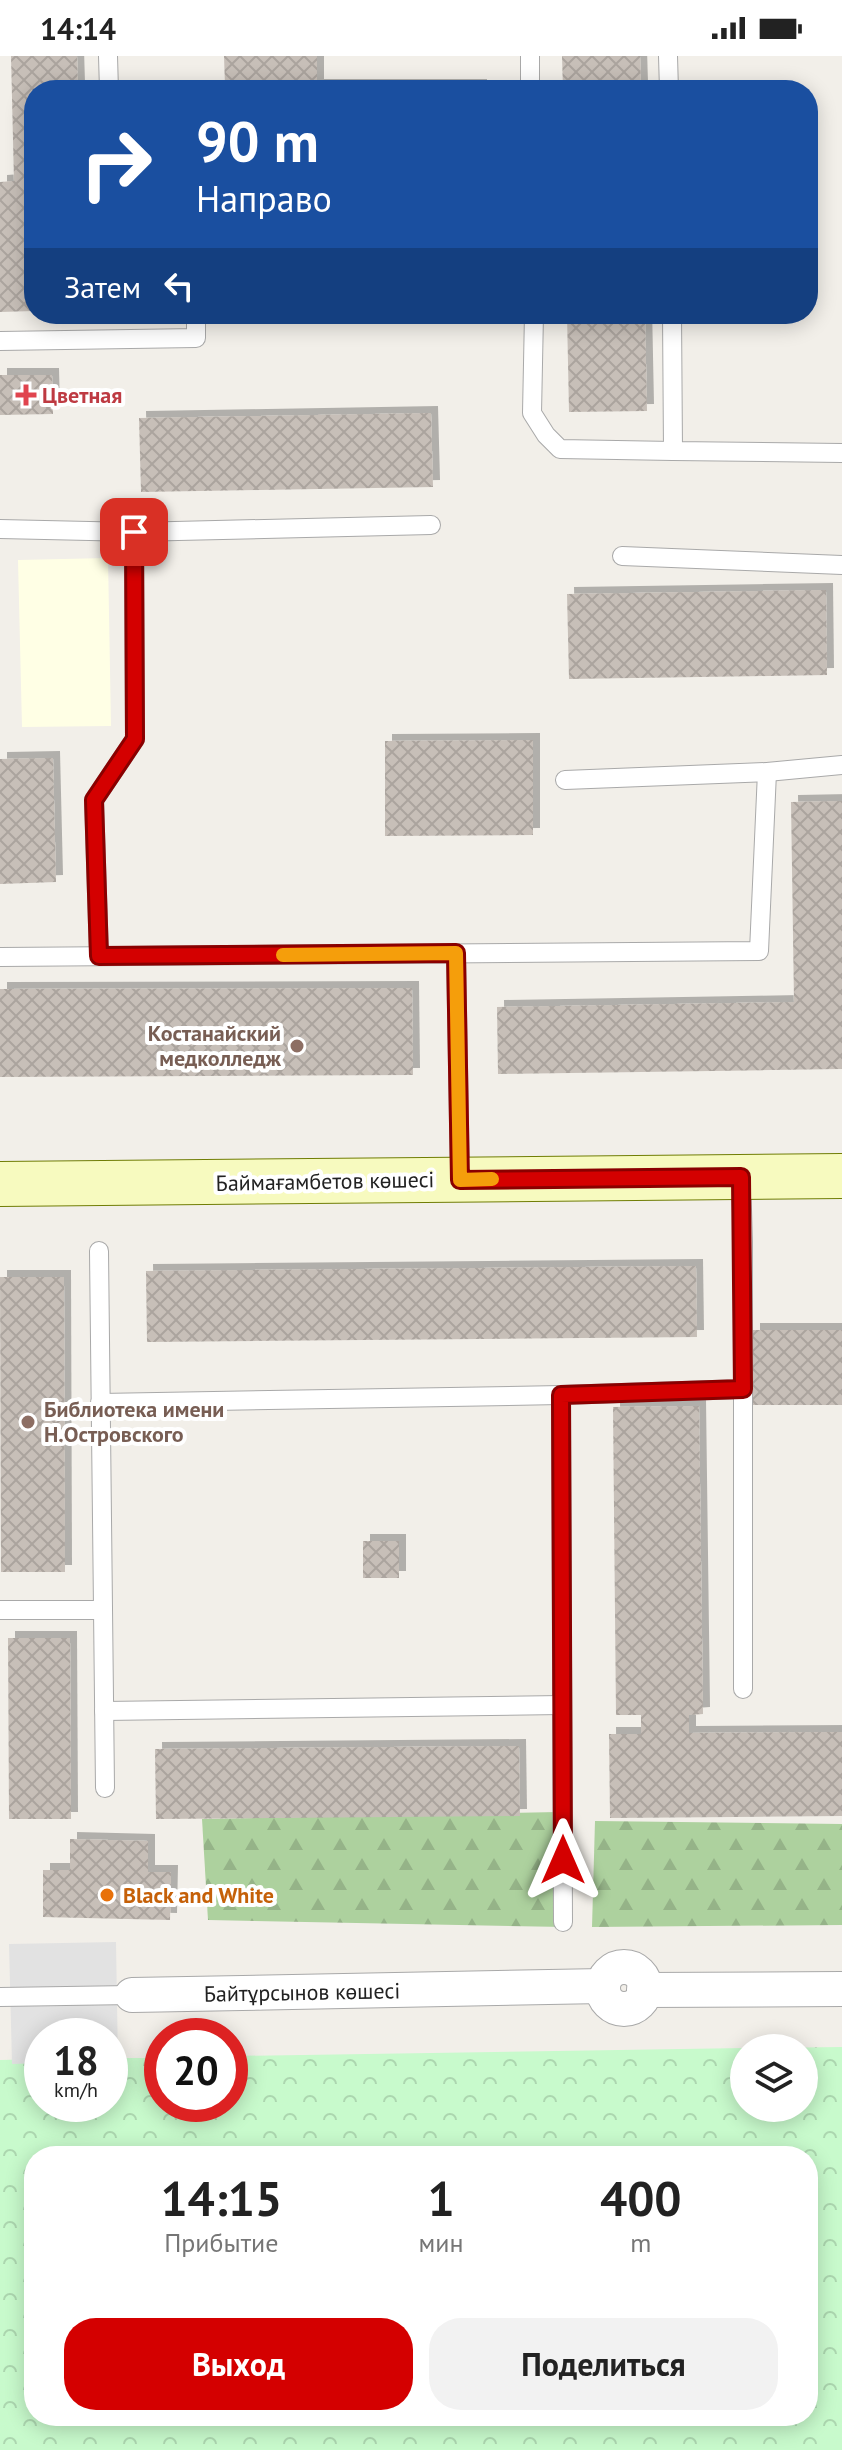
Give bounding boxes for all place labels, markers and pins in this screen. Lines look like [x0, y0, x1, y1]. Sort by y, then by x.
place label: Цветная [42, 381, 122, 409]
marker: Цветная [17, 386, 35, 404]
pin [100, 498, 168, 566]
place label: Костанайский медколледж [148, 1019, 282, 1072]
marker: Костанайский медколледж [288, 1037, 306, 1055]
place label: Библиотека имени Н.Островского [44, 1395, 224, 1448]
marker: Библиотека имени Н.Островского [19, 1413, 37, 1431]
place label: Black and White [123, 1881, 274, 1909]
marker: Black and White [98, 1886, 116, 1904]

